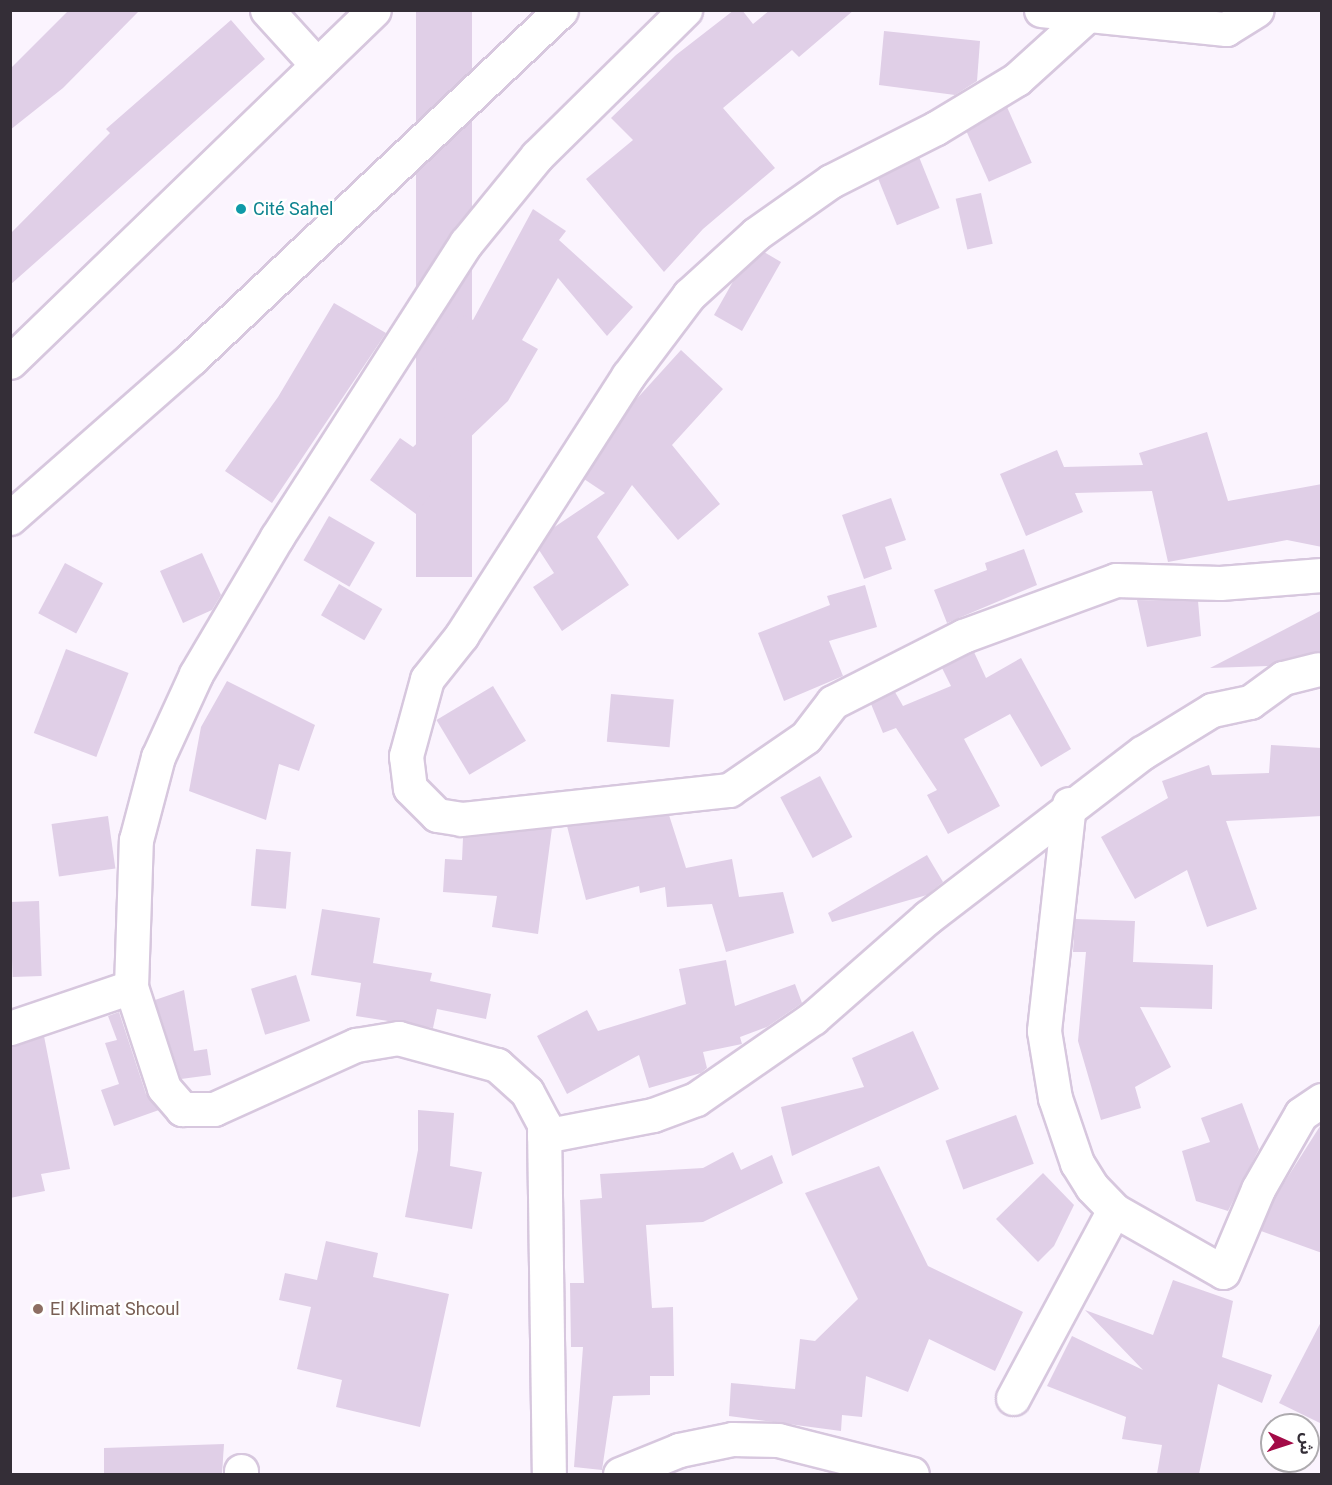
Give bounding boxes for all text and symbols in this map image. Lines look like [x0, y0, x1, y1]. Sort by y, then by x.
place label: Cité Sahel [253, 198, 333, 220]
marker: Cité Sahel [234, 202, 248, 216]
place label: El Klimat Shcoul [50, 1298, 180, 1320]
marker: El Klimat Shcoul [31, 1302, 45, 1316]
north arrow [1260, 1413, 1320, 1473]
text: ش [1296, 1432, 1317, 1455]

